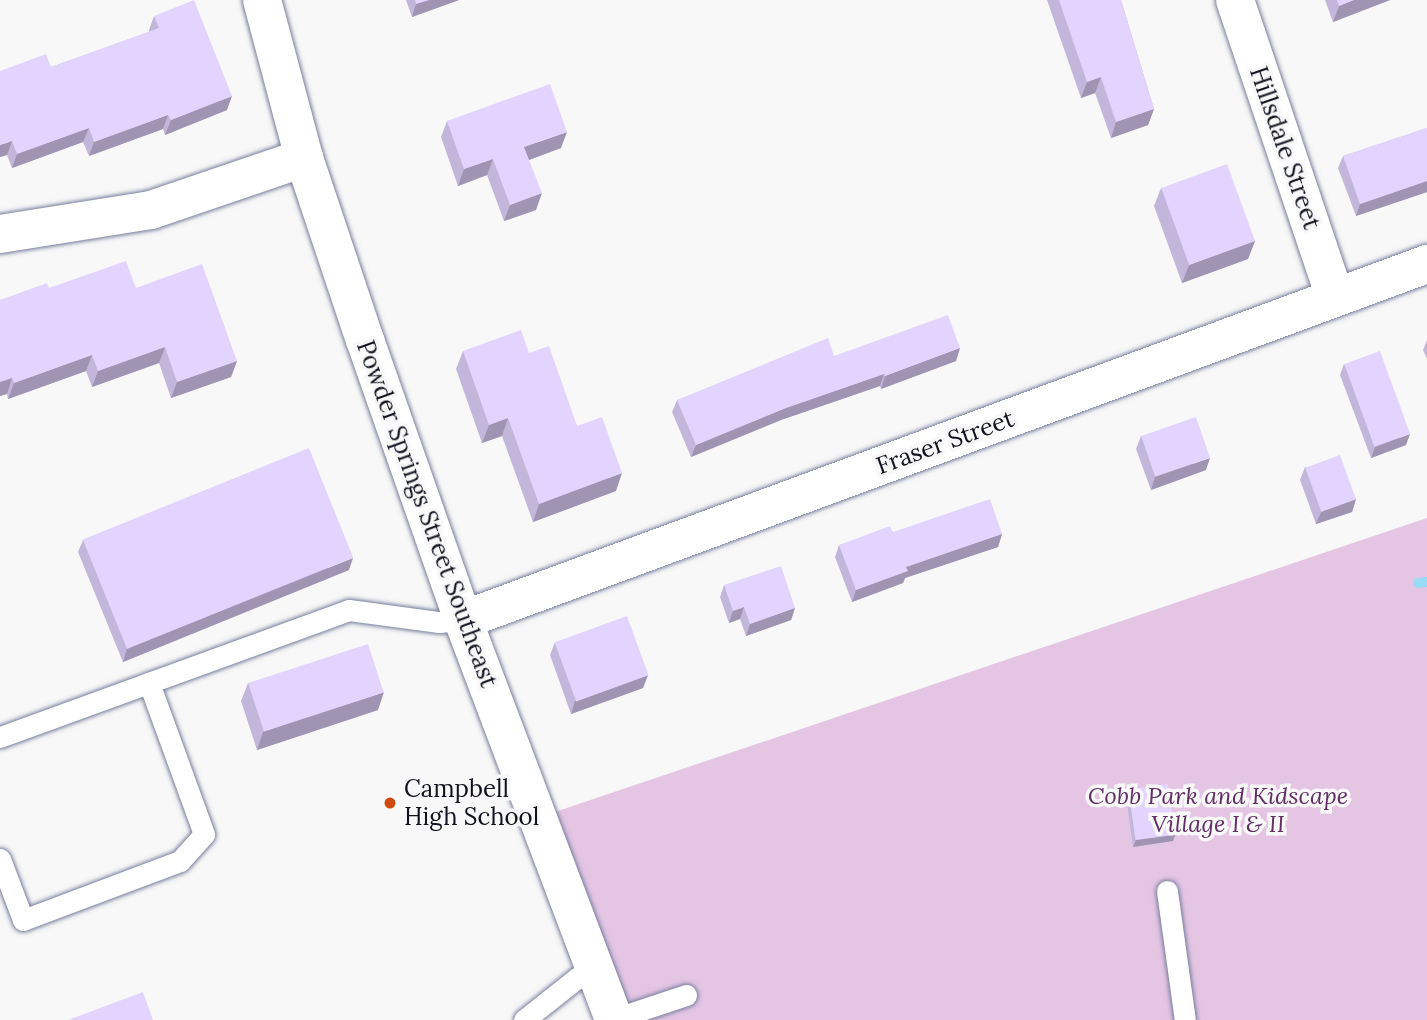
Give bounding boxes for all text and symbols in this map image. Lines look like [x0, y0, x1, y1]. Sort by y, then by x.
street label: Hillsdale Street [1244, 63, 1326, 233]
street label: Powder Springs Street Southeast [351, 337, 503, 691]
street label: Fraser Street [872, 404, 1018, 480]
place label: Campbell High School [404, 775, 539, 831]
park label: Cobb Park and Kidscape Village I & II [1088, 782, 1348, 838]
marker: Campbell High School [382, 795, 398, 811]

